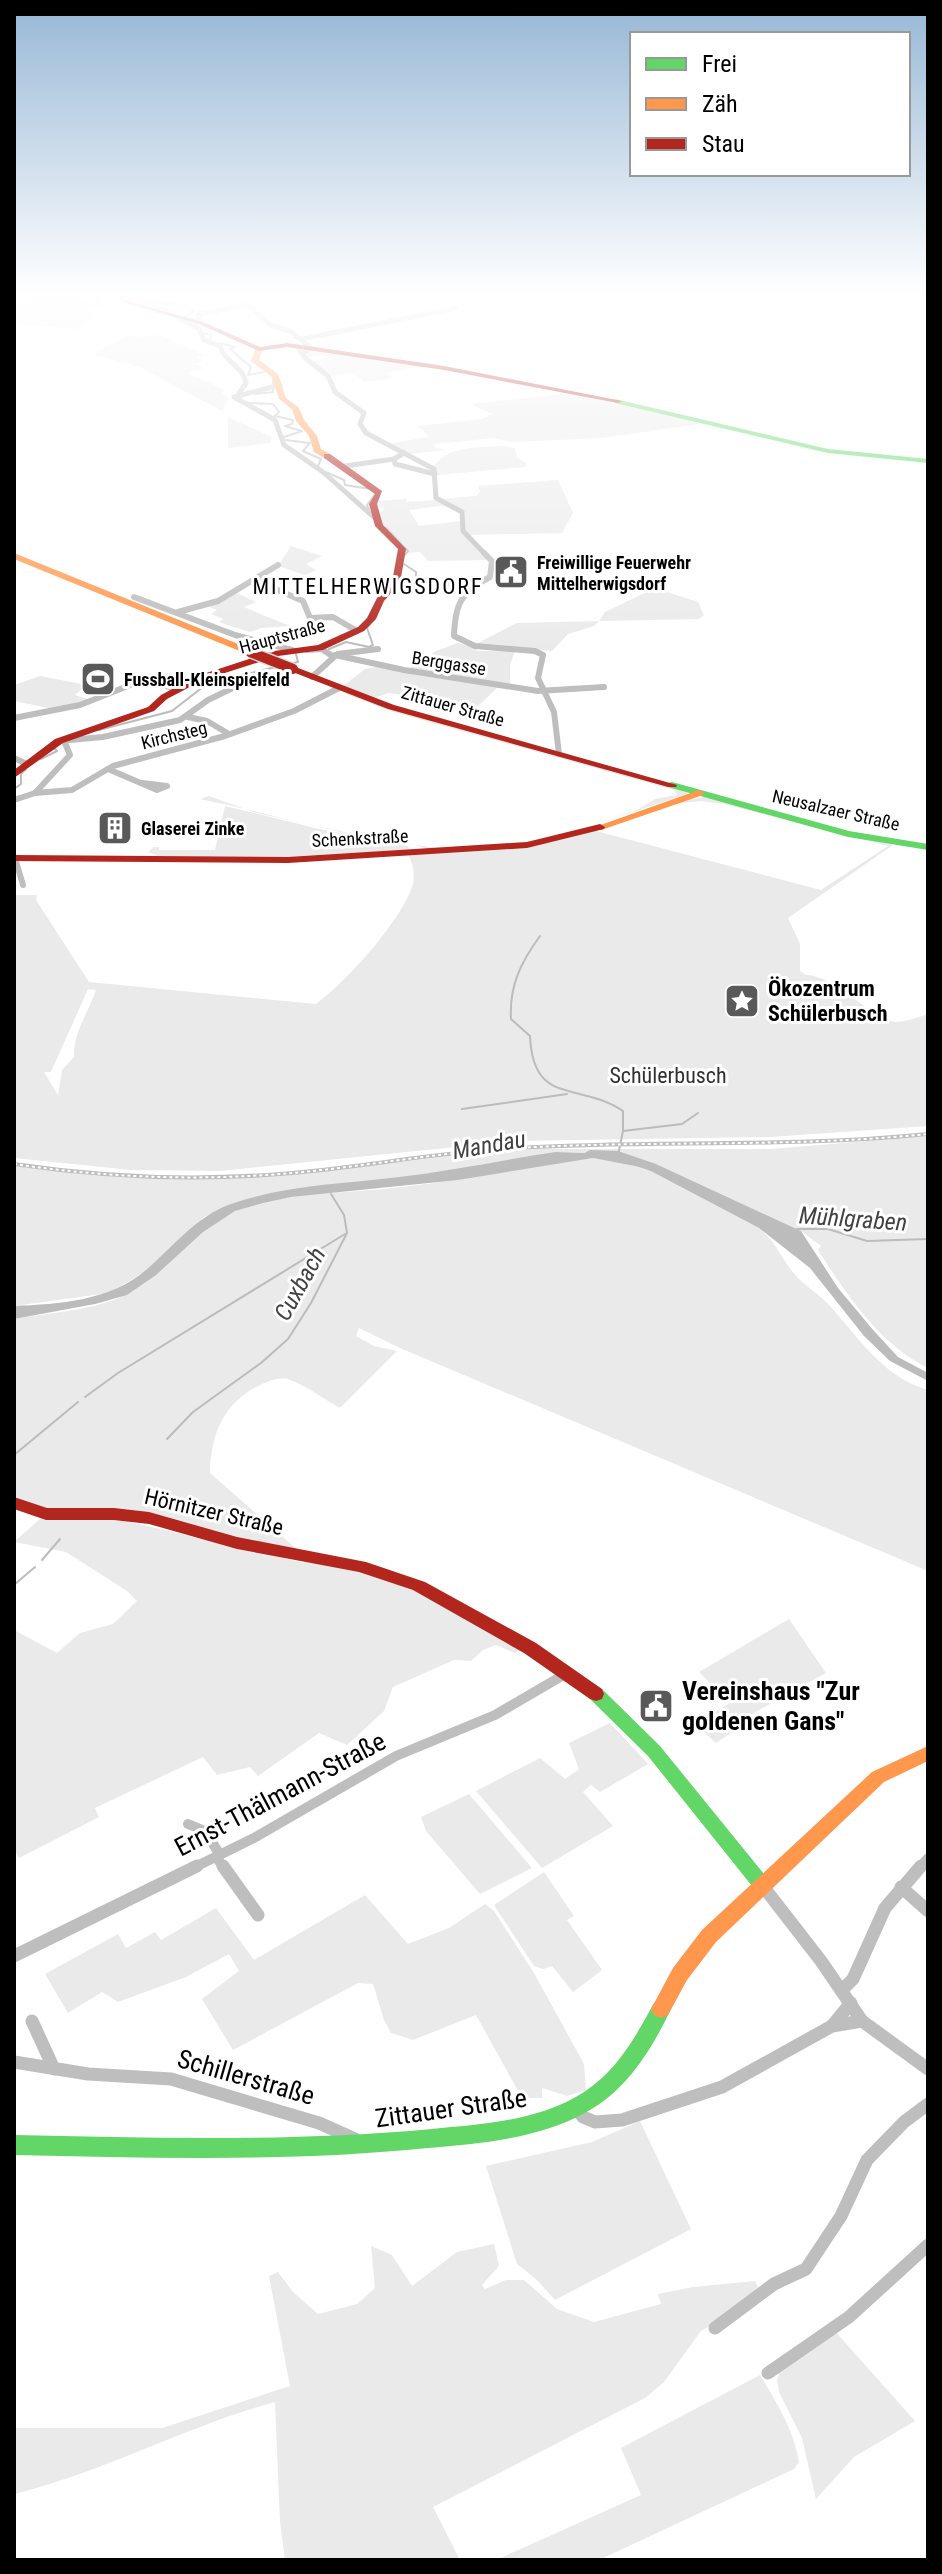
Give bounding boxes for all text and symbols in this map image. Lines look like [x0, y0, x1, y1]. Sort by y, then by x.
legend [630, 32, 910, 176]
text: Frei [702, 50, 737, 78]
text: Zäh [702, 90, 738, 118]
text: Stau [702, 130, 745, 158]
place label: Freiwillige Feuerwehr Mittelherwigsdorf [537, 552, 691, 594]
public building icon: Freiwillige Feuerwehr Mittelherwigsdorf [492, 553, 530, 591]
district label: MITTELHERWIGSDORF [252, 574, 484, 599]
street label: Hauptstraße [237, 614, 327, 658]
street label: Berggasse [410, 647, 488, 679]
sports icon: Fussball-Kleinspielfeld [79, 660, 117, 698]
place label: Fussball-Kleinspielfeld [124, 669, 290, 690]
street label: Zittauer Straße [399, 681, 507, 731]
street label: Kirchsteg [139, 717, 209, 753]
street label: Neusalzaer Straße [770, 785, 902, 835]
building icon: Glaserei Zinke [96, 809, 134, 847]
place label: Glaserei Zinke [141, 818, 245, 839]
street label: Schenkstraße [311, 825, 409, 851]
place label: Ökozentrum Schülerbusch [768, 976, 888, 1026]
place icon: Ökozentrum Schülerbusch [723, 982, 761, 1020]
park label: Schülerbusch [609, 1063, 727, 1088]
water label: Mandau [450, 1125, 528, 1165]
water label: Mühlgraben [798, 1201, 908, 1237]
water label: Cuxbach [269, 1243, 331, 1325]
street label: Hörnitzer Straße [142, 1484, 286, 1540]
place label: Vereinshaus "Zur goldenen Gans" [682, 1676, 860, 1736]
public building icon: Vereinshaus "Zur goldenen Gans" [637, 1687, 675, 1725]
street label: Ernst-Thälmann-Straße [169, 1726, 391, 1862]
street label: Schillerstraße [174, 2043, 318, 2111]
street label: Zittauer Straße [373, 2083, 529, 2133]

